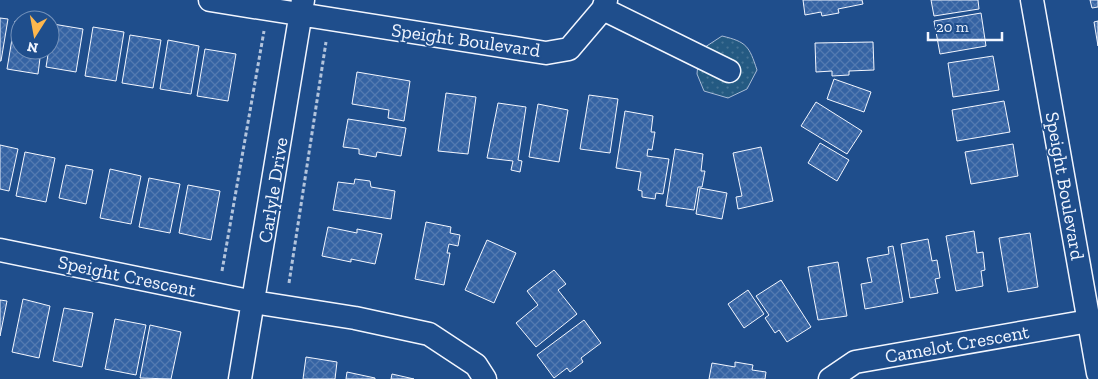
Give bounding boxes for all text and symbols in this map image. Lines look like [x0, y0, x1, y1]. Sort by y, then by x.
north arrow [10, 10, 60, 60]
scale bar [928, 10, 1002, 42]
street label: Speight Boulevard [390, 18, 542, 62]
text: 20 m [936, 18, 969, 36]
text: N [25, 38, 39, 57]
street label: Speight Boulevard [1041, 110, 1089, 262]
street label: Carlyle Drive [253, 135, 293, 244]
street label: Speight Crescent [56, 250, 198, 302]
street label: Camelot Crescent [883, 320, 1031, 368]

